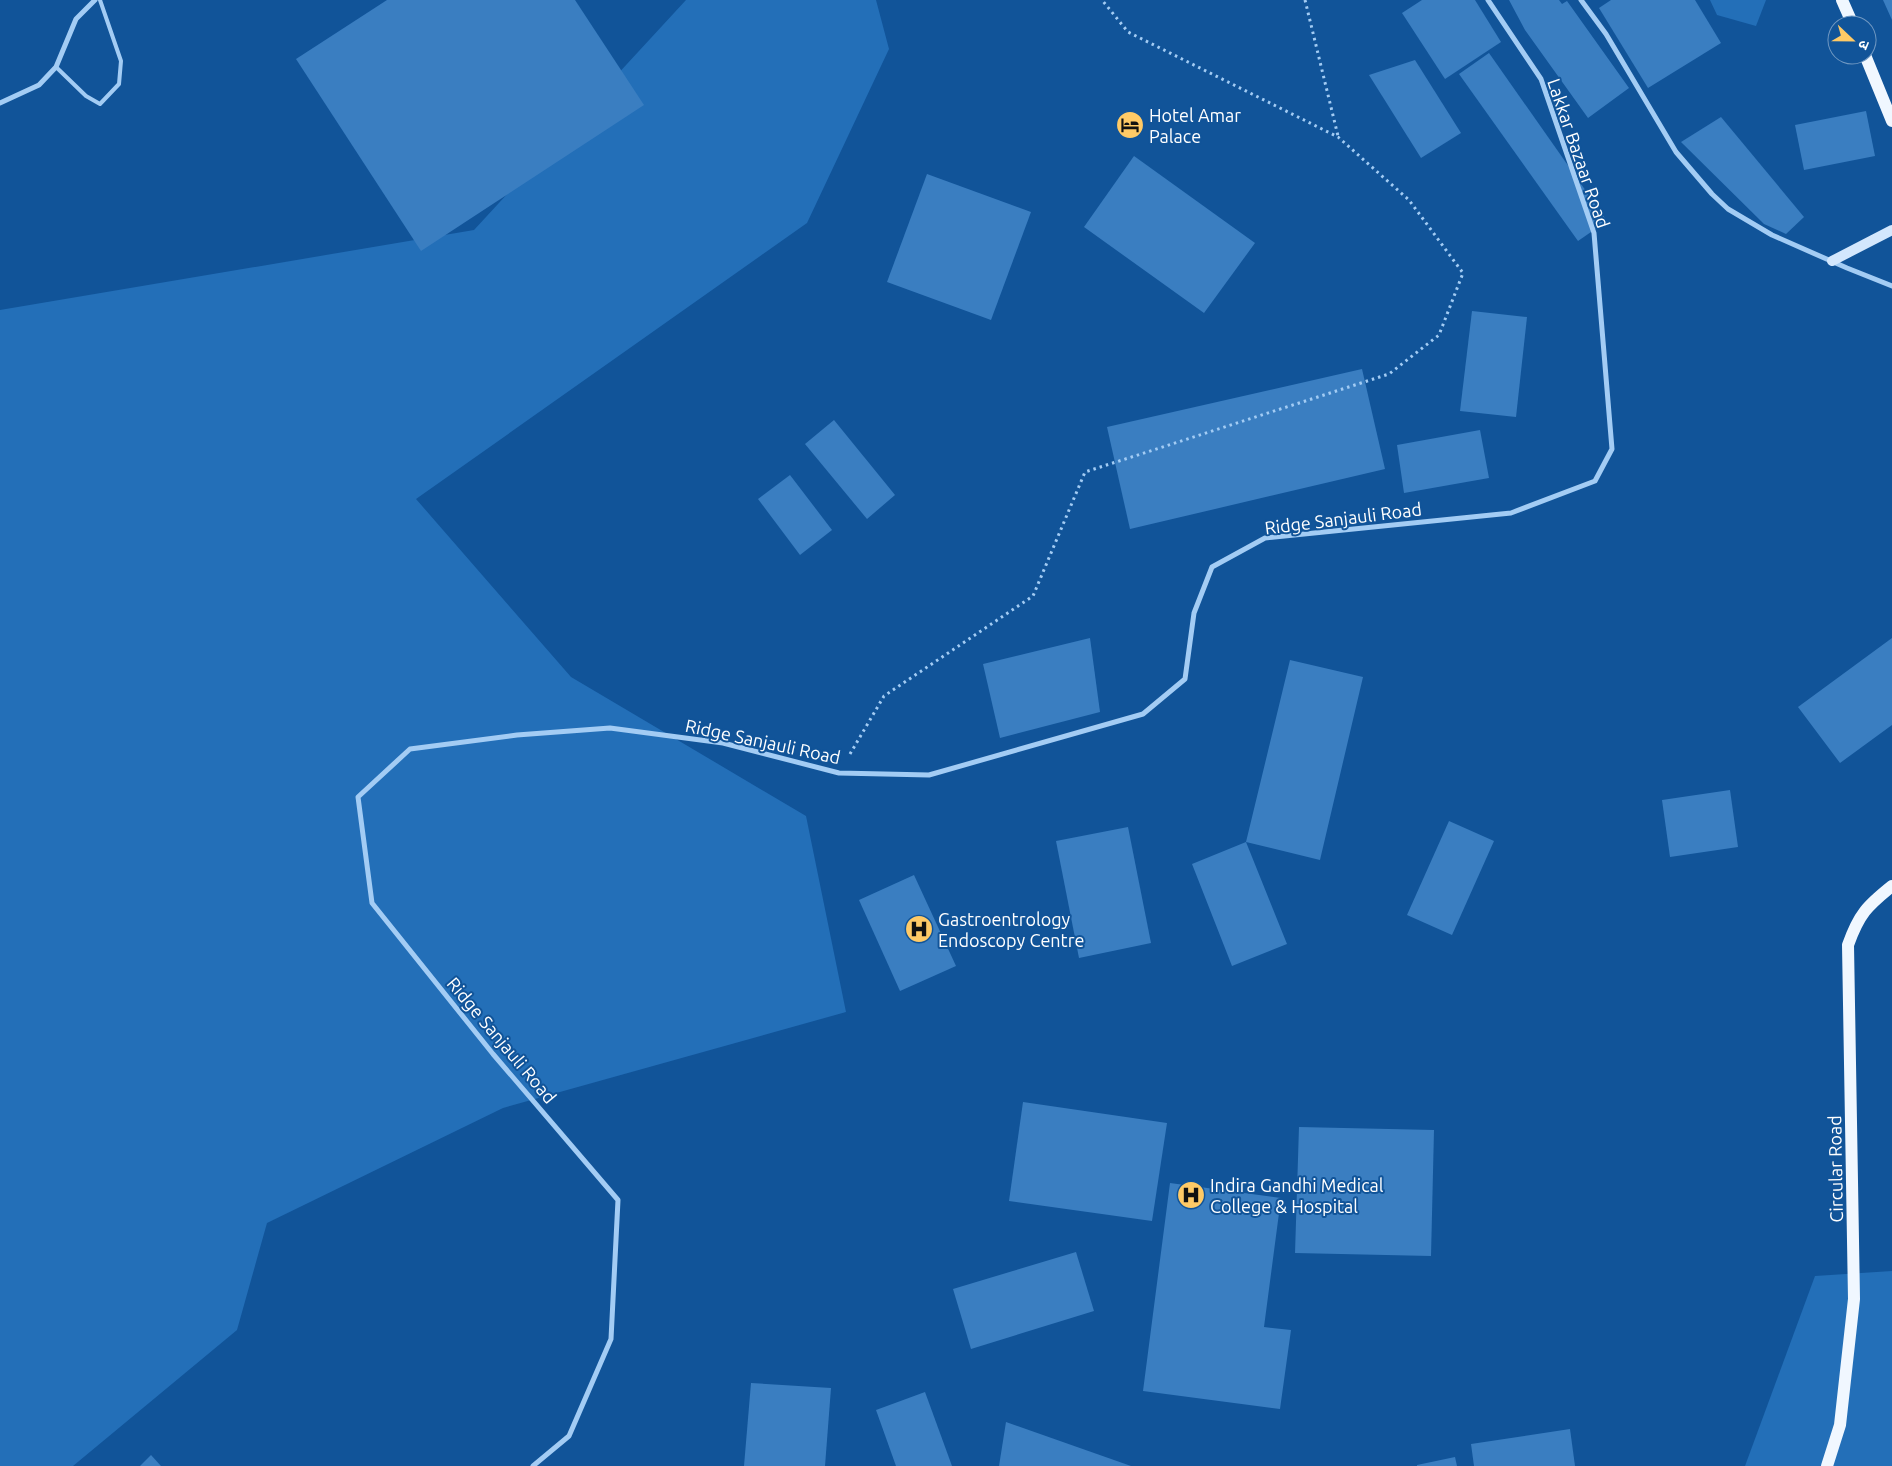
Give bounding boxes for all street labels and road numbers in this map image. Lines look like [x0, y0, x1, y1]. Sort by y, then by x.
street label: Lakkar Bazaar Road [1544, 76, 1614, 230]
street label: Ridge Sanjauli Road [1263, 498, 1423, 538]
street label: Ridge Sanjauli Road [684, 715, 842, 767]
street label: Ridge Sanjauli Road [444, 973, 560, 1107]
street label: Circular Road [1824, 1115, 1846, 1223]

